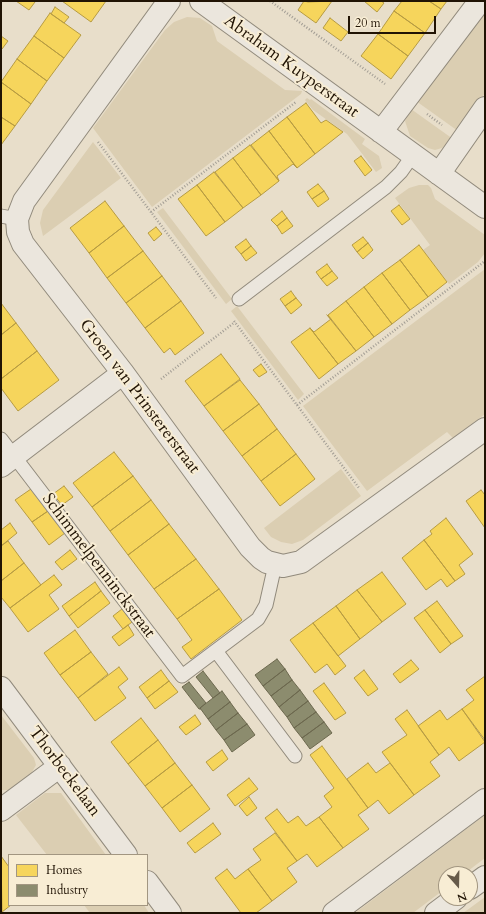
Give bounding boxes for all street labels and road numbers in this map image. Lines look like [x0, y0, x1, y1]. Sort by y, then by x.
street label: Abraham Kuyperstraat [220, 11, 362, 123]
street label: Groen van Prinstererstraat [74, 316, 204, 478]
street label: Schimmelpenninckstraat [37, 490, 159, 642]
street label: Thorbeckelaan [24, 723, 104, 821]

